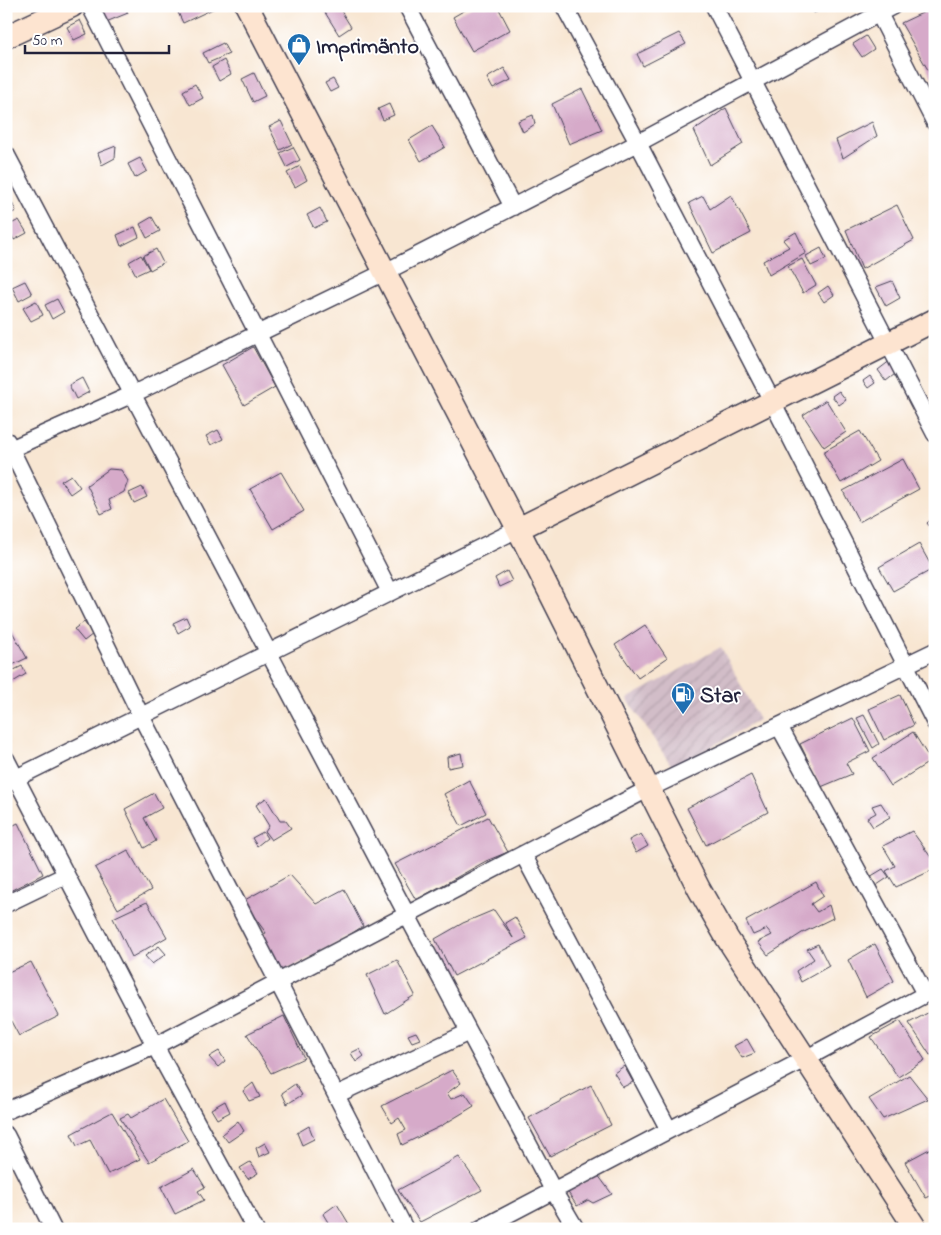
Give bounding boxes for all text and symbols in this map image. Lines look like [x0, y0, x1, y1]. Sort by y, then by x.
scale bar [25, 22, 169, 54]
text: 50 m [32, 30, 63, 52]
shop icon: Imprimänto [286, 32, 312, 66]
place label: Imprimänto [316, 32, 419, 64]
fuel station icon: Star [670, 681, 696, 715]
place label: Star [700, 681, 741, 713]

